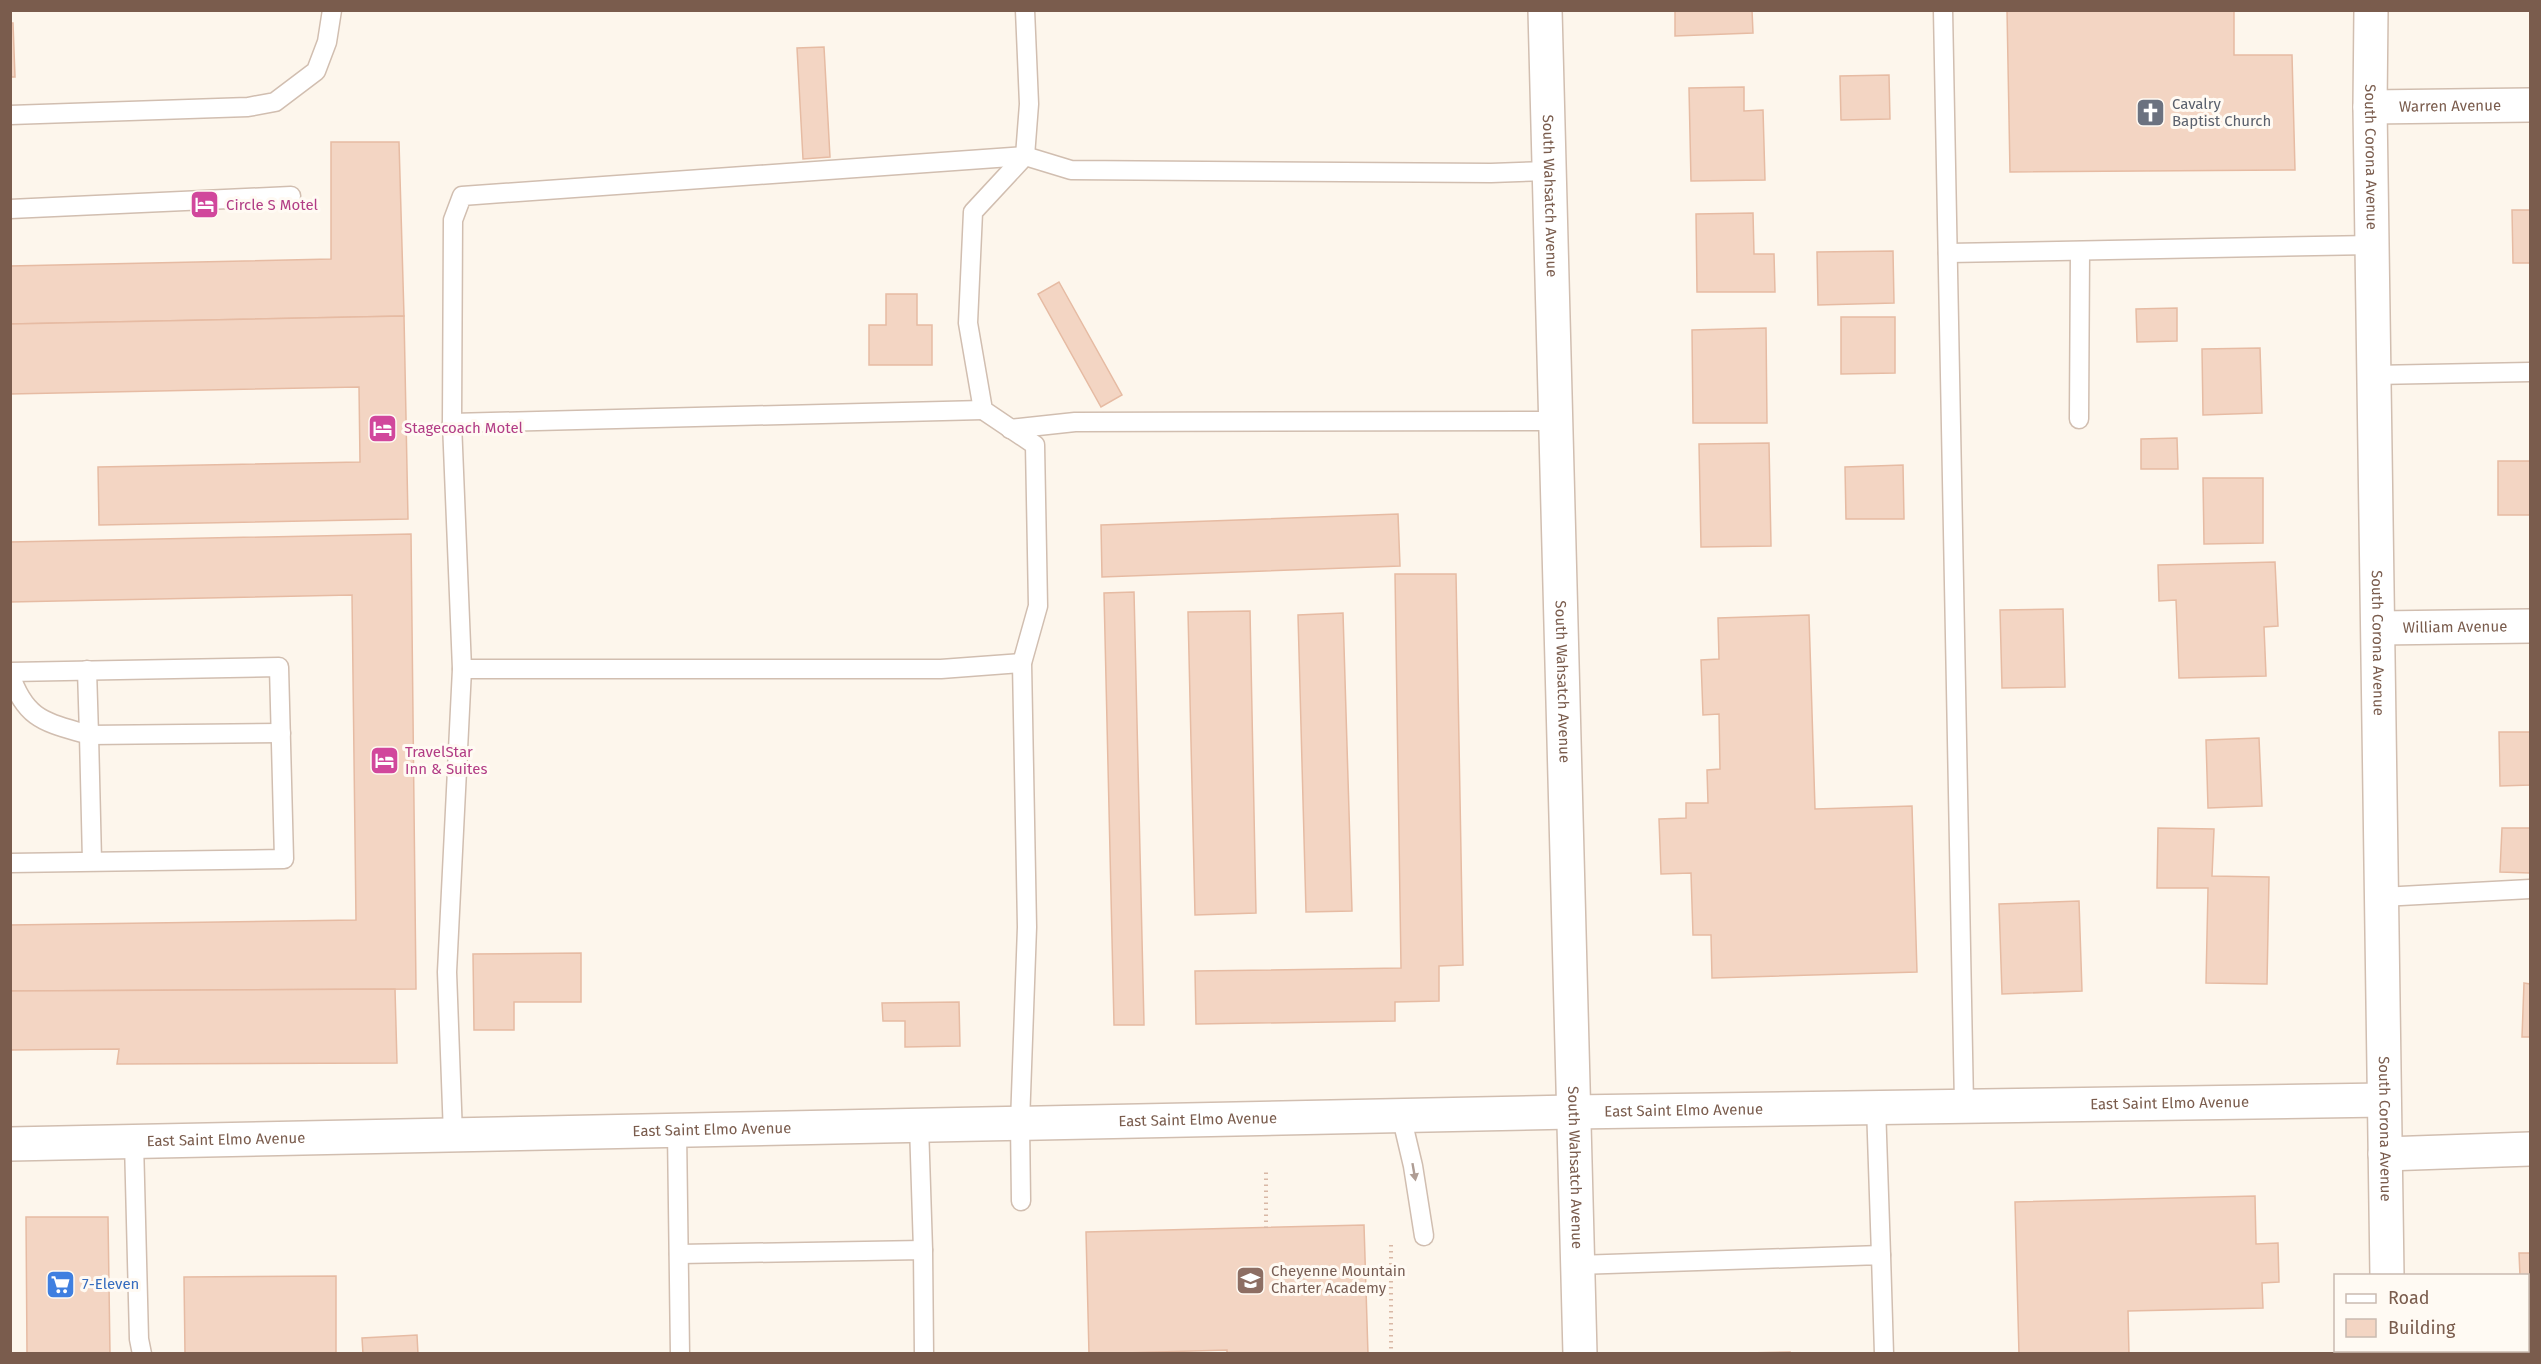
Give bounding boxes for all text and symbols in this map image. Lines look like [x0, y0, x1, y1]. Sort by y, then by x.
street label: South Corona Avenue [2361, 84, 2381, 230]
place label: Cavalry Baptist Church [2172, 95, 2271, 130]
street label: Warren Avenue [2399, 96, 2501, 116]
church icon: Cavalry Baptist Church [2135, 97, 2167, 129]
street label: South Wahsatch Avenue [1539, 114, 1561, 278]
hotel icon: Circle S Motel [189, 189, 221, 221]
place label: Circle S Motel [226, 196, 319, 214]
hotel icon: Stagecoach Motel [367, 412, 399, 444]
place label: Stagecoach Motel [404, 419, 524, 437]
street label: South Corona Avenue [2368, 570, 2388, 716]
street label: South Wahsatch Avenue [1551, 600, 1574, 763]
street label: William Avenue [2403, 617, 2507, 637]
place label: TravelStar Inn & Suites [405, 743, 487, 778]
hotel icon: TravelStar Inn & Suites [368, 745, 400, 777]
street label: South Corona Avenue [2375, 1056, 2395, 1202]
street label: South Wahsatch Avenue [1564, 1086, 1586, 1249]
street label: East Saint Elmo Avenue [2090, 1093, 2249, 1113]
street label: East Saint Elmo Avenue [1604, 1100, 1763, 1121]
street label: East Saint Elmo Avenue [1118, 1109, 1277, 1130]
street label: East Saint Elmo Avenue [632, 1119, 791, 1140]
street label: East Saint Elmo Avenue [146, 1129, 306, 1150]
one-way arrow [1409, 1163, 1418, 1182]
place label: Cheyenne Mountain Charter Academy [1271, 1262, 1406, 1297]
school or university icon: Cheyenne Mountain Charter Academy [1234, 1264, 1266, 1296]
supermarket icon: 7-Eleven [45, 1268, 77, 1300]
legend [2334, 1274, 2529, 1352]
place label: 7-Eleven [82, 1275, 139, 1293]
text: Road [2388, 1287, 2430, 1309]
text: Building [2388, 1317, 2456, 1339]

